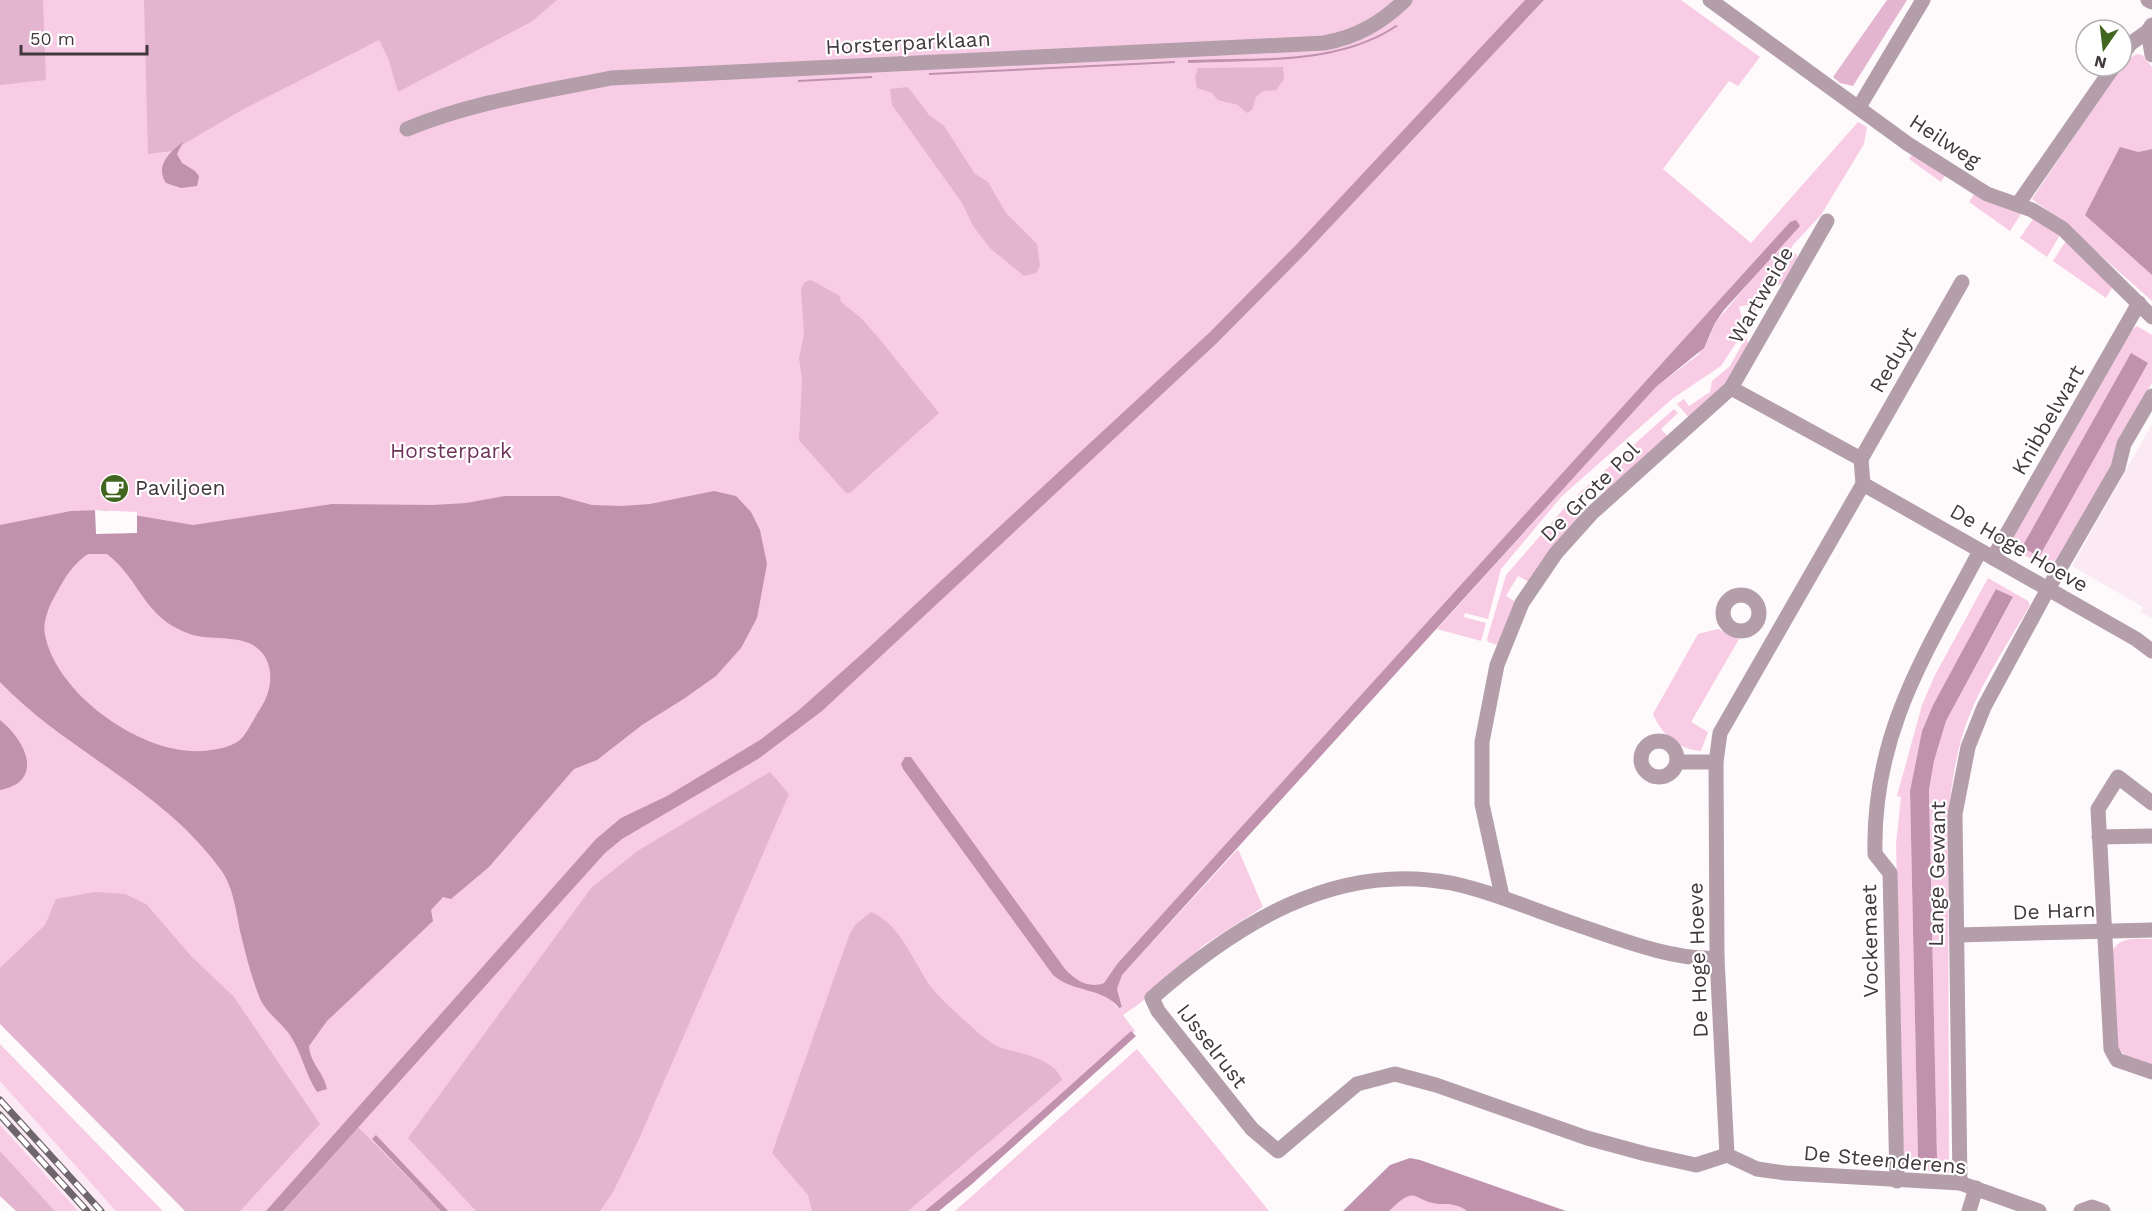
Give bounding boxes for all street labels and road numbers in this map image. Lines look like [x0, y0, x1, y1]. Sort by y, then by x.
street label: Horsterparklaan [825, 26, 991, 59]
street label: Heilweg [1905, 108, 1986, 173]
street label: Wartweide [1723, 242, 1798, 348]
street label: Reduyt [1864, 322, 1921, 397]
street label: Knibbelwart [2006, 360, 2089, 479]
street label: De Grote Pol [1535, 436, 1645, 546]
street label: De Hoge Hoeve [1946, 498, 2093, 597]
street label: Lange Gewant [1923, 801, 1950, 947]
street label: De Hoge Hoeve [1682, 882, 1713, 1038]
street label: Vockemaet [1856, 884, 1883, 998]
street label: De Harn [2012, 897, 2096, 924]
street label: IJsselrust [1172, 999, 1253, 1093]
street label: De Steenderens [1802, 1140, 1968, 1179]

